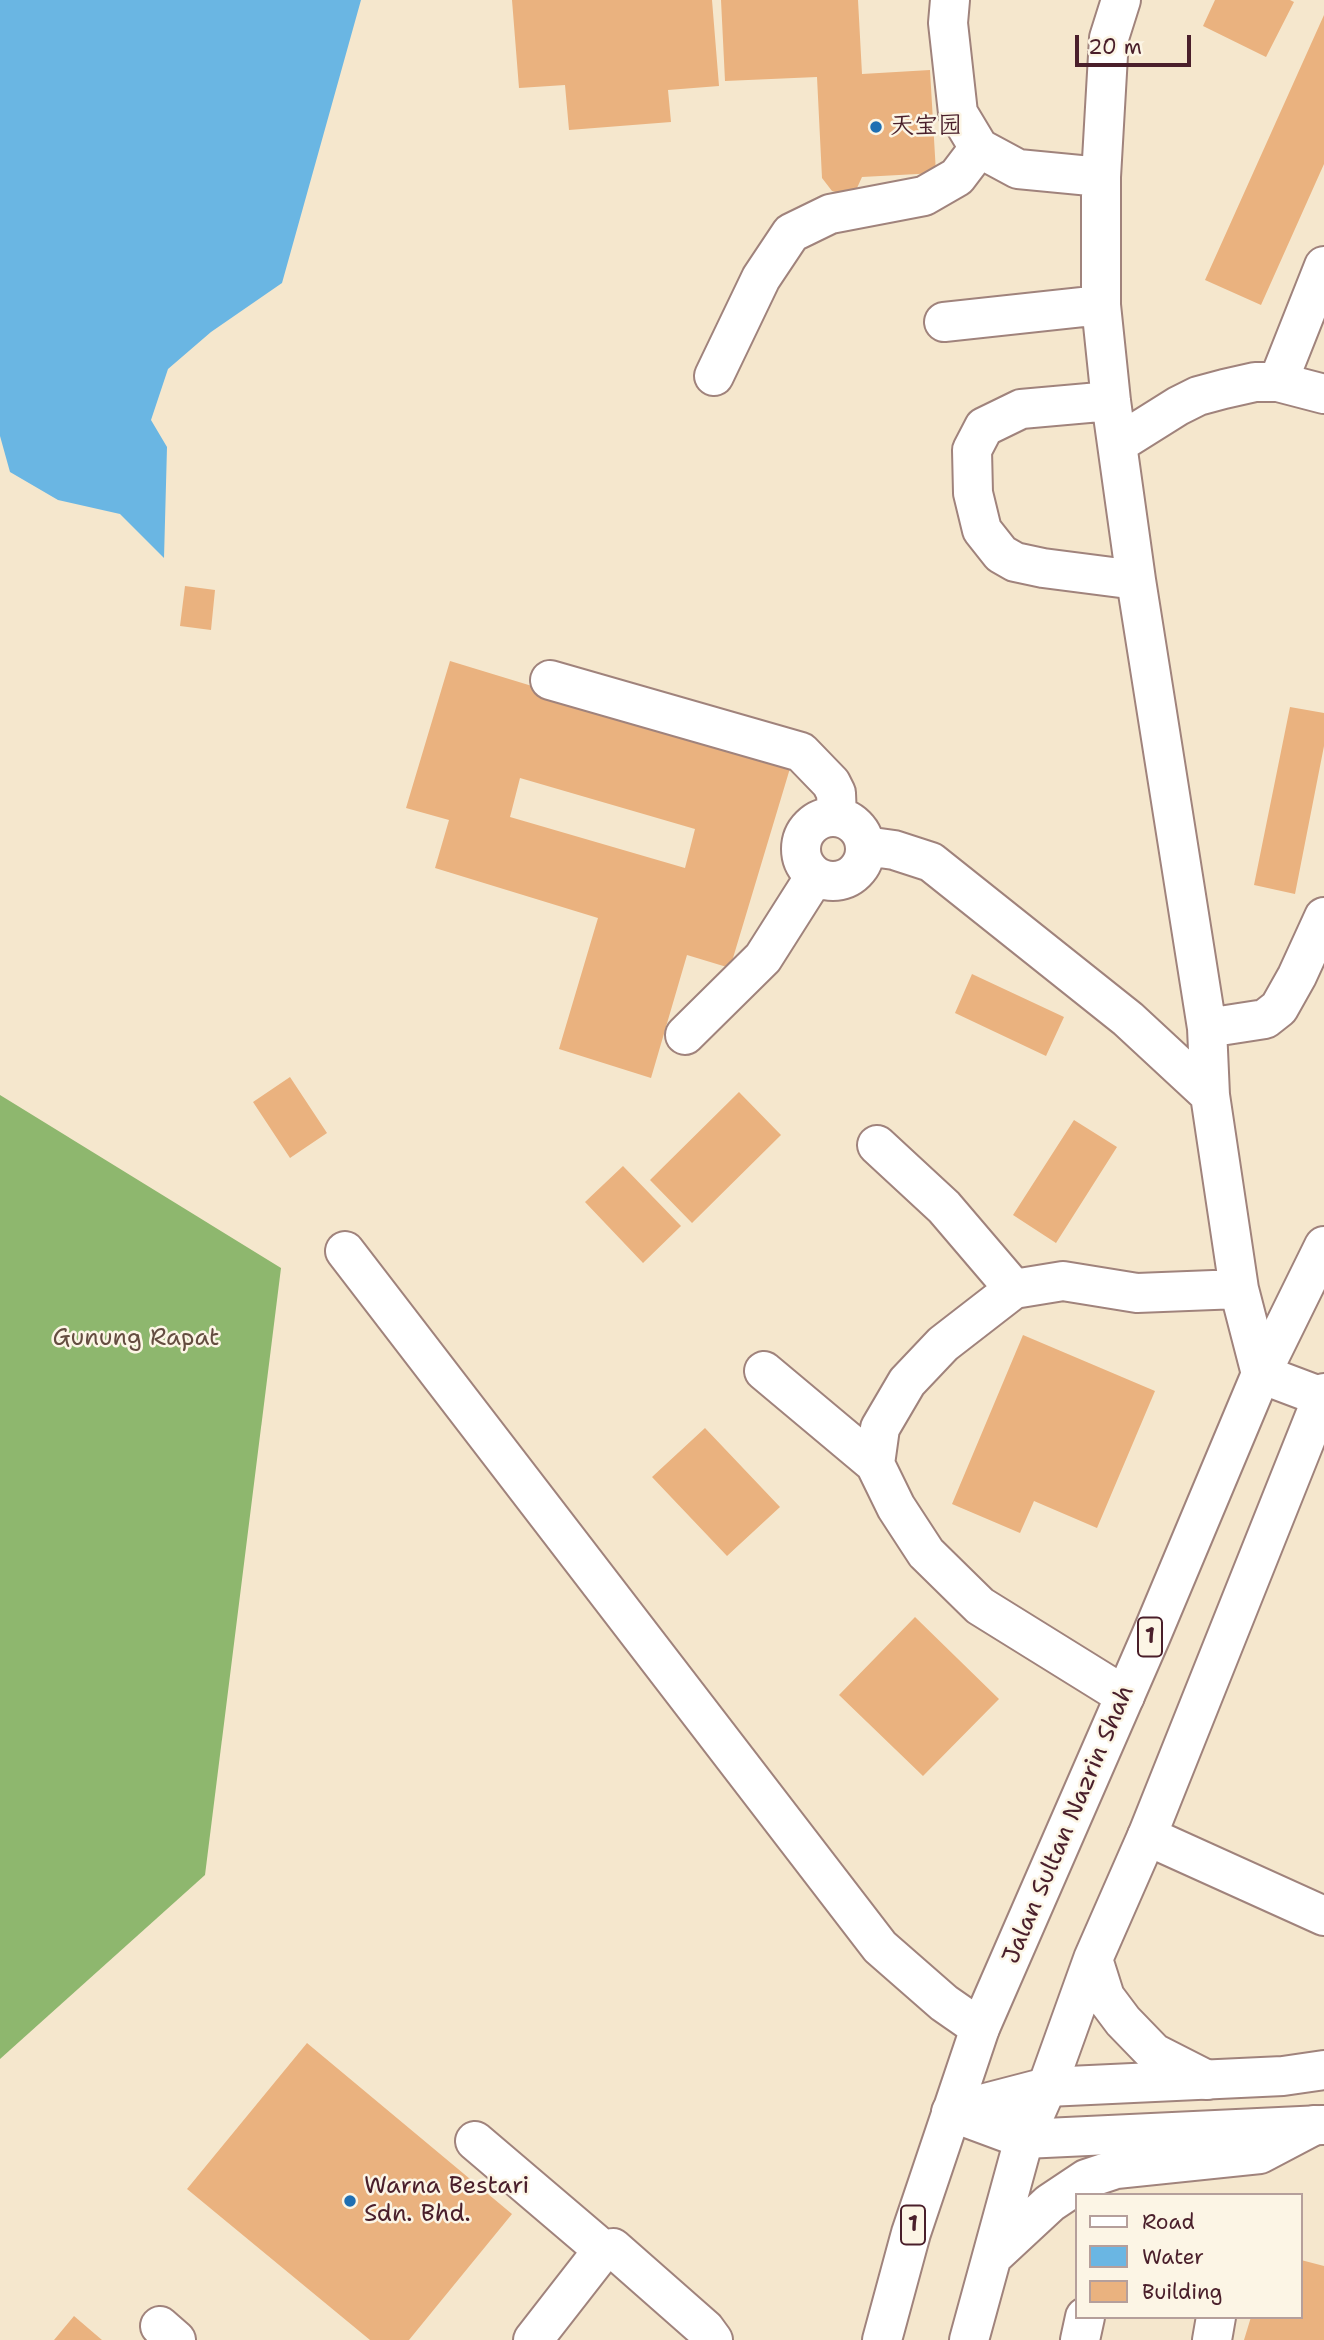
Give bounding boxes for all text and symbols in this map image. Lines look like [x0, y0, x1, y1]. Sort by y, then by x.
scale bar [1079, 21, 1194, 65]
text: 20 m [1088, 33, 1142, 61]
place label: 天宝园 [890, 113, 962, 141]
marker: 天宝园 [868, 119, 884, 135]
park label: Gunung Rapat [52, 1325, 220, 1353]
road number: 1 [1138, 1618, 1162, 1656]
street label: Jalan Sultan Nazrin Shah [997, 1681, 1141, 1969]
place label: Warna Bestari Sdn. Bhd. [364, 2173, 529, 2229]
marker: Warna Bestari Sdn. Bhd. [342, 2193, 358, 2209]
legend [1076, 2193, 1303, 2319]
road number: 1 [901, 2206, 925, 2244]
text: Road [1142, 2208, 1195, 2236]
text: Water [1142, 2243, 1204, 2271]
text: Building [1142, 2278, 1222, 2306]

